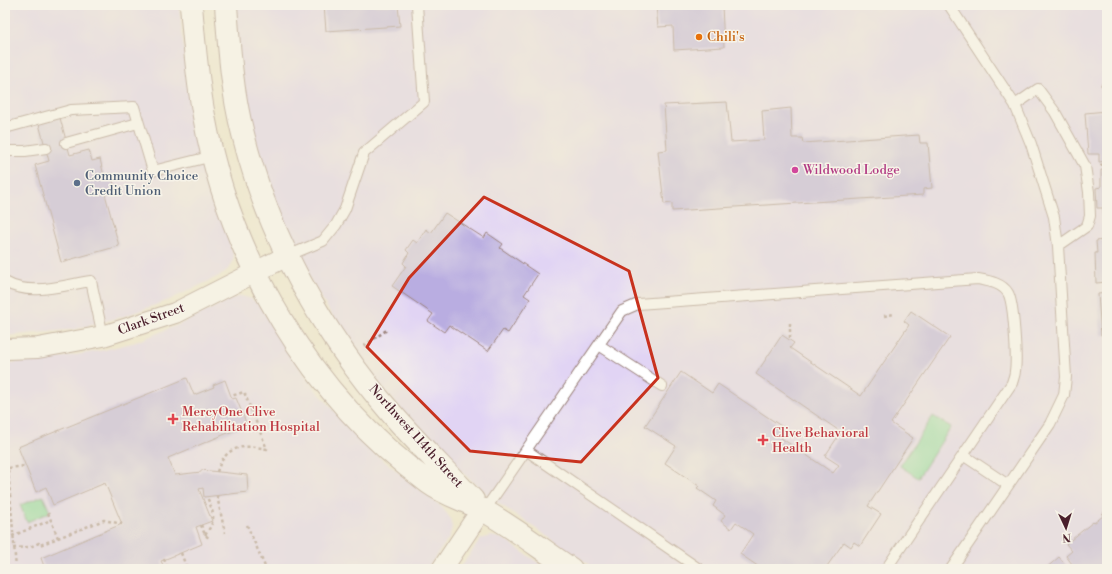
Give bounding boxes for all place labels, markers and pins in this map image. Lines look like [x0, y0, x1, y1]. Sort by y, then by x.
place label: Chili's [707, 29, 745, 45]
marker: Chili's [694, 32, 704, 42]
place label: Wildwood Lodge [802, 162, 900, 178]
marker: Wildwood Lodge [790, 165, 800, 175]
place label: Community Choice Credit Union [85, 168, 199, 199]
marker: Community Choice Credit Union [72, 178, 82, 188]
place label: MercyOne Clive Rehabilitation Hospital [182, 404, 320, 435]
marker: MercyOne Clive Rehabilitation Hospital [167, 413, 179, 425]
place label: Clive Behavioral Health [772, 425, 869, 456]
marker: Clive Behavioral Health [757, 434, 769, 446]

